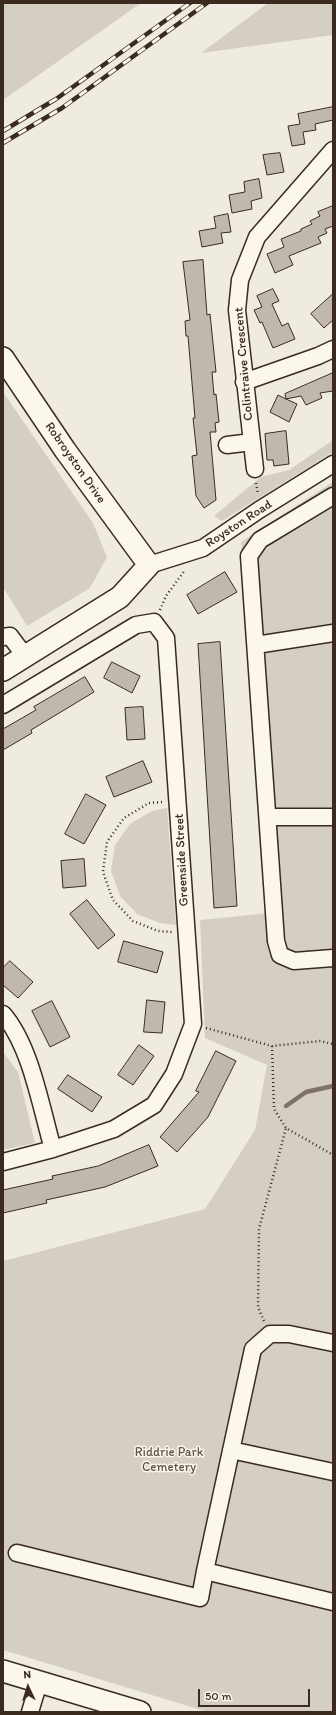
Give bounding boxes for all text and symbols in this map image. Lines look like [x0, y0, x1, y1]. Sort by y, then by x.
street label: Colintraive Crescent [231, 307, 257, 421]
street label: Robroyston Drive [41, 419, 109, 507]
street label: Royston Road [203, 497, 275, 551]
street label: Greenside Street [172, 813, 192, 907]
park label: Riddrie Park Cemetery [135, 1445, 203, 1476]
north arrow [8, 1667, 48, 1707]
text: N [23, 1668, 31, 1681]
scale bar [200, 1681, 312, 1707]
text: 50 m [205, 1689, 231, 1703]

